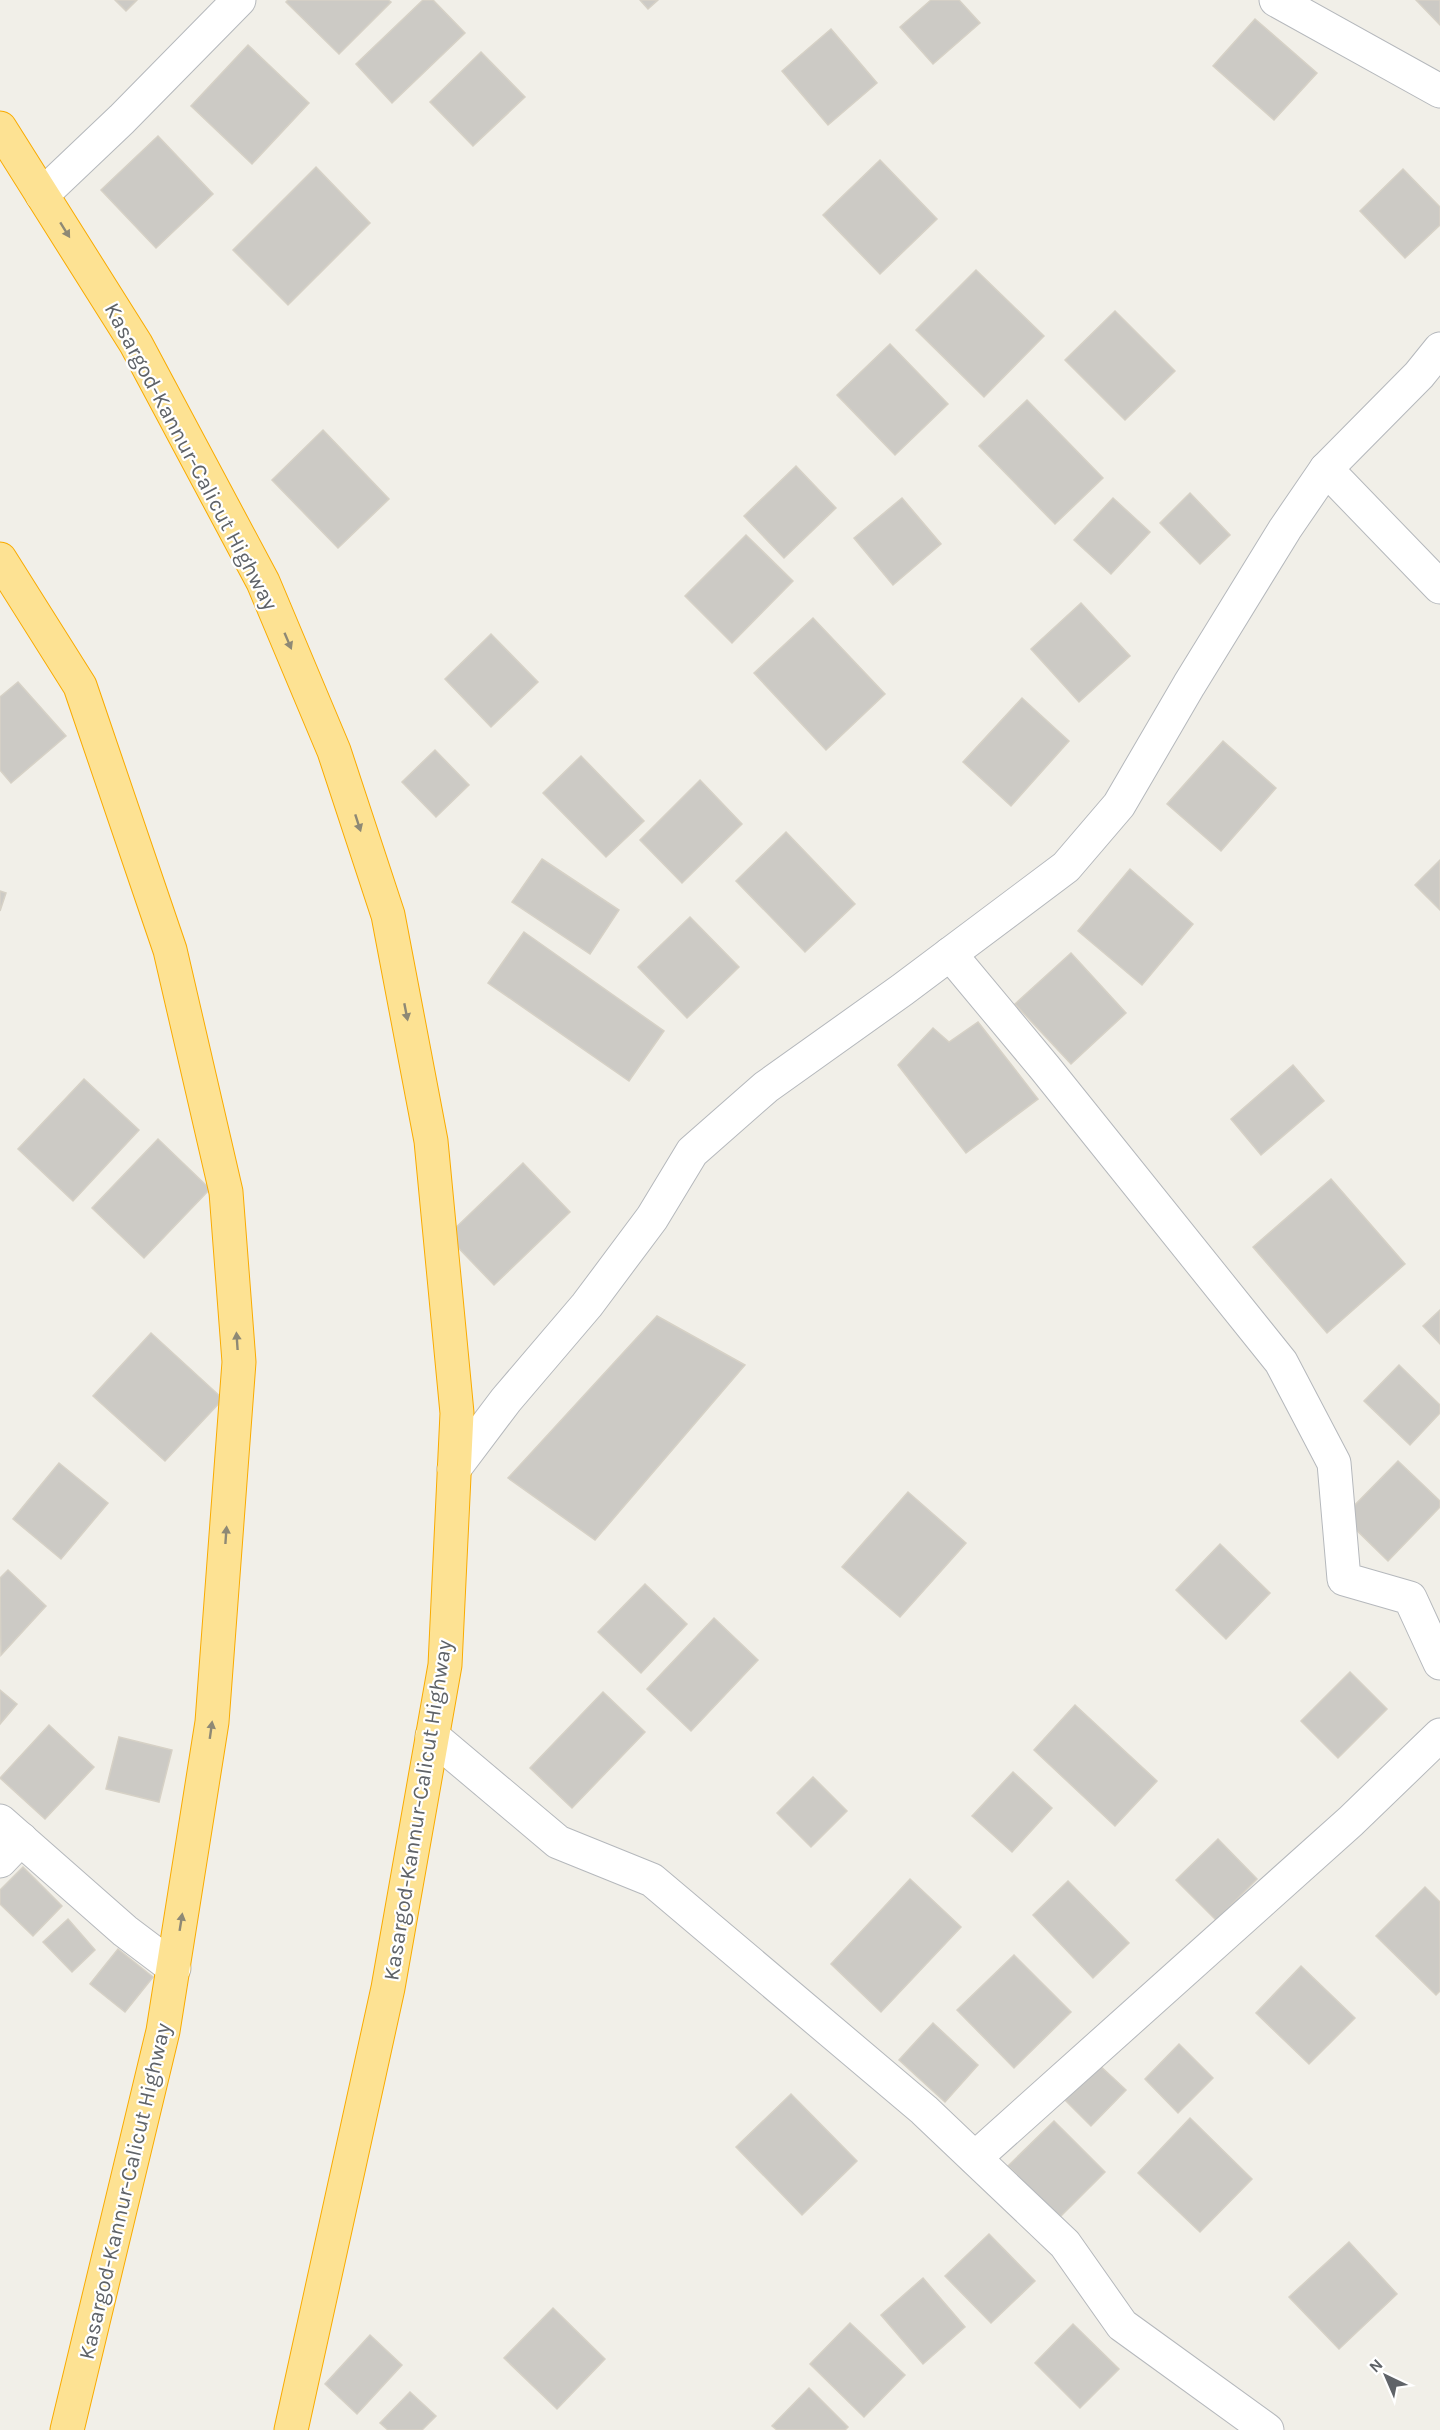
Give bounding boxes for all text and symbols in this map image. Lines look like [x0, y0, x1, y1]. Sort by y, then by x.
one-way arrow [59, 222, 71, 238]
street label: Kasargod-Kannur-Calicut Highway [99, 298, 283, 615]
one-way arrow [284, 632, 293, 650]
one-way arrow [353, 814, 363, 832]
one-way arrow [402, 1002, 411, 1021]
one-way arrow [232, 1331, 242, 1350]
one-way arrow [221, 1526, 231, 1545]
street label: Kasargod-Kannur-Calicut Highway [378, 1638, 458, 1982]
one-way arrow [206, 1720, 215, 1739]
one-way arrow [177, 1913, 186, 1932]
street label: Kasargod-Kannur-Calicut Highway [74, 2020, 176, 2362]
north arrow [1356, 2346, 1416, 2406]
text: N [1365, 2355, 1387, 2376]

